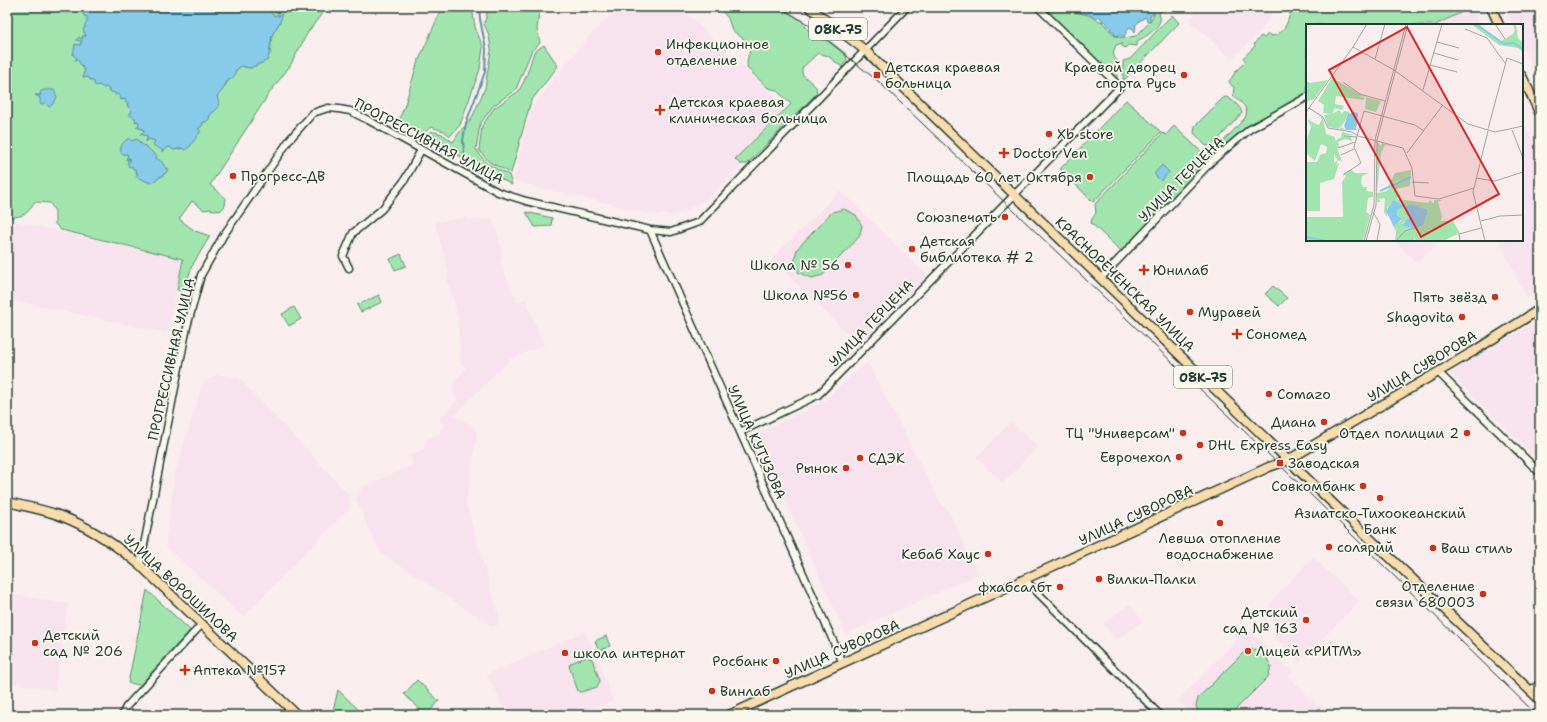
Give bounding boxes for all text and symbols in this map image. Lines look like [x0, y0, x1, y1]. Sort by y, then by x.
road number: 08К-75 [809, 18, 867, 40]
inset map [1306, 24, 1523, 241]
place label: Инфекционное отделение [666, 35, 769, 69]
marker: Инфекционное отделение [653, 47, 663, 57]
place label: Детская краевая больница [885, 58, 1000, 92]
place label: Краевой дворец спорта Русь [1064, 58, 1176, 92]
marker: Детская краевая больница [872, 70, 882, 80]
marker: Краевой дворец спорта Русь [1179, 70, 1189, 80]
place label: Детская краевая клиническая больница [669, 93, 827, 127]
street label: ПРОГРЕССИВНАЯ УЛИЦА [351, 94, 507, 188]
marker: Детская краевая клиническая больница [654, 104, 666, 116]
place label: Xb store [1057, 125, 1114, 143]
marker: Xb store [1044, 129, 1054, 139]
street label: УЛИЦА ГЕРЦЕНА [1134, 132, 1228, 226]
place label: Doctor Ven [1013, 144, 1088, 162]
marker: Doctor Ven [998, 147, 1010, 159]
place label: Прогресс-ДВ [241, 167, 325, 185]
place label: Площадь 60 лет Октября [907, 168, 1082, 186]
marker: Прогресс-ДВ [228, 171, 238, 181]
marker: Площадь 60 лет Октября [1085, 172, 1095, 182]
place label: Союзпечать [916, 208, 997, 226]
marker: Союзпечать [1000, 212, 1010, 222]
street label: КРАСНОРЕЧЕНСКАЯ УЛИЦА [1052, 213, 1198, 355]
place label: Детская библиотека # 2 [920, 232, 1034, 266]
marker: Детская библиотека # 2 [907, 244, 917, 254]
place label: Школа № 56 [750, 256, 840, 274]
marker: Школа № 56 [843, 260, 853, 270]
place label: Юнилаб [1153, 261, 1209, 279]
marker: Юнилаб [1138, 264, 1150, 276]
street label: ПРОГРЕССИВНАЯ УЛИЦА [144, 276, 198, 442]
street label: УЛИЦА ГЕРЦЕНА [825, 276, 917, 370]
place label: Школа №56 [763, 286, 848, 304]
place label: Пять звёзд [1413, 288, 1487, 306]
marker: Школа №56 [851, 290, 861, 300]
marker: Пять звёзд [1490, 292, 1500, 302]
place label: Муравей [1198, 303, 1261, 321]
marker: Муравей [1185, 307, 1195, 317]
place label: Shagovita [1387, 308, 1454, 326]
marker: Shagovita [1457, 312, 1467, 322]
place label: Сономед [1246, 325, 1307, 343]
street label: УЛИЦА СУВОРОВА [1364, 326, 1480, 406]
marker: Сономед [1231, 328, 1243, 340]
road number: 08К-75 [1174, 366, 1232, 388]
street label: УЛИЦА КУТУЗОВА [724, 382, 790, 502]
place label: Comazo [1277, 385, 1331, 403]
marker: Comazo [1264, 389, 1274, 399]
place label: Диана [1271, 413, 1316, 431]
marker: Диана [1319, 417, 1329, 427]
place label: ТЦ "Универсам" [1065, 424, 1175, 442]
place label: Отдел полиции 2 [1339, 424, 1459, 442]
marker: ТЦ "Универсам" [1178, 428, 1188, 438]
marker: Отдел полиции 2 [1462, 428, 1472, 438]
place label: DHL Express Easy [1208, 436, 1328, 454]
marker: DHL Express Easy [1195, 440, 1205, 450]
place label: Еврочехол [1100, 448, 1171, 466]
place label: СДЭК [868, 449, 905, 467]
marker: Еврочехол [1174, 452, 1184, 462]
marker: СДЭК [855, 453, 865, 463]
place label: Заводская [1288, 454, 1360, 472]
marker: Заводская [1275, 458, 1285, 468]
place label: Рынок [796, 459, 839, 477]
marker: Рынок [841, 463, 851, 473]
place label: Совкомбанк [1271, 477, 1356, 495]
street label: УЛИЦА СУВОРОВА [1076, 481, 1196, 549]
marker: Совкомбанк [1358, 481, 1368, 491]
marker: Азиатско-Тихоокеанский Банк [1375, 493, 1385, 503]
place label: Азиатско-Тихоокеанский Банк [1294, 504, 1466, 538]
marker: Левша отопление водоснабжение [1215, 518, 1225, 528]
place label: Левша отопление водоснабжение [1159, 529, 1281, 563]
street label: УЛИЦА ВОРОШИЛОВА [120, 530, 242, 646]
place label: солярий [1337, 538, 1394, 556]
place label: Ваш стиль [1441, 539, 1513, 557]
marker: солярий [1324, 542, 1334, 552]
marker: Ваш стиль [1428, 543, 1438, 553]
place label: Кебаб Хаус [901, 545, 980, 563]
marker: Кебаб Хаус [983, 549, 993, 559]
place label: Вилки-Палки [1107, 570, 1196, 588]
marker: Вилки-Палки [1094, 574, 1104, 584]
place label: Отделение связи 680003 [1375, 577, 1475, 611]
place label: фхабсалбт [978, 578, 1053, 596]
marker: фхабсалбт [1055, 582, 1065, 592]
marker: Отделение связи 680003 [1478, 589, 1488, 599]
place label: Детский сад № 163 [1223, 603, 1298, 637]
street label: УЛИЦА СУВОРОВА [782, 615, 902, 683]
marker: Детский сад № 163 [1301, 615, 1311, 625]
place label: Детский сад № 206 [43, 626, 123, 660]
marker: Детский сад № 206 [30, 638, 40, 648]
place label: Лицей «РИТМ» [1256, 642, 1362, 660]
place label: школа интернат [573, 644, 686, 662]
marker: Лицей «РИТМ» [1243, 646, 1253, 656]
marker: школа интернат [560, 648, 570, 658]
place label: Росбанк [712, 652, 769, 670]
marker: Росбанк [771, 656, 781, 666]
place label: Аптека №157 [193, 661, 286, 679]
marker: Аптека №157 [180, 665, 190, 675]
place label: Винлаб [720, 682, 770, 700]
marker: Винлаб [707, 686, 717, 696]

